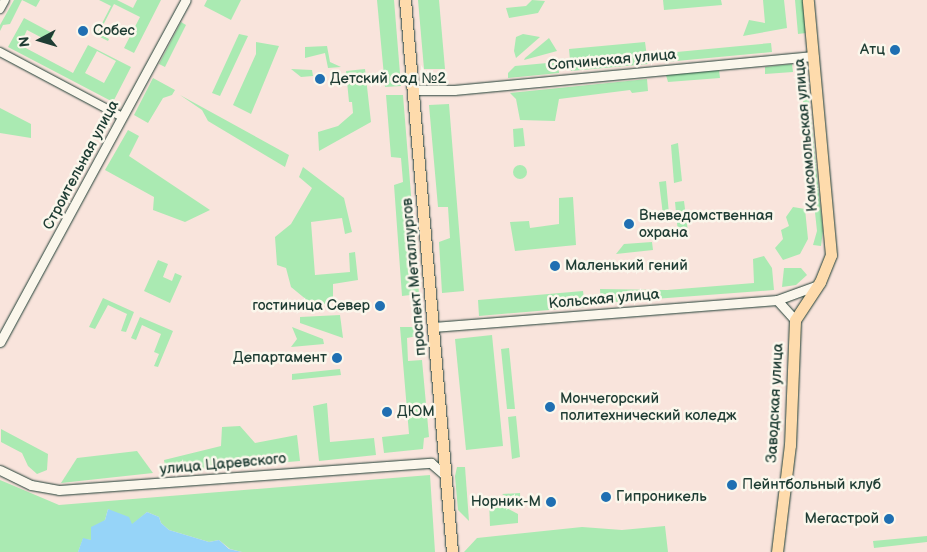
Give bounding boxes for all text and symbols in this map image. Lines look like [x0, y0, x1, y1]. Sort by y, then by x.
north arrow [15, 15, 65, 65]
place label: Собес [93, 22, 135, 40]
marker: Собес [77, 25, 89, 37]
text: N [16, 36, 34, 48]
place label: Атц [860, 41, 885, 59]
marker: Атц [889, 44, 901, 56]
street label: Сопчинская улица [547, 45, 677, 75]
street label: Комсомольская улица [790, 58, 822, 212]
place label: Детский сад №2 [330, 70, 446, 88]
marker: Детский сад №2 [314, 73, 326, 85]
street label: Строительная улица [39, 97, 123, 233]
street label: проспект Металлургов [398, 197, 430, 357]
place label: Вневедомственная охрана [639, 206, 773, 241]
marker: Вневедомственная охрана [623, 218, 635, 230]
place label: Маленький гений [565, 257, 688, 275]
marker: Маленький гений [549, 260, 561, 272]
street label: Кольская улица [548, 285, 660, 313]
place label: гостиница Север [252, 297, 370, 315]
marker: гостиница Север [374, 300, 386, 312]
street label: Заводская улица [763, 343, 787, 463]
place label: Департамент [233, 349, 327, 367]
marker: Департамент [331, 352, 343, 364]
place label: Мончегорский политехнический коледж [560, 389, 737, 424]
marker: Мончегорский политехнический коледж [544, 401, 556, 413]
place label: ДЮМ [397, 403, 435, 421]
marker: ДЮМ [381, 406, 393, 418]
street label: улица Царевского [159, 450, 287, 478]
place label: Пейнтбольный клуб [742, 476, 881, 494]
marker: Пейнтбольный клуб [726, 479, 738, 491]
place label: Гипроникель [616, 488, 707, 506]
marker: Гипроникель [600, 491, 612, 503]
place label: Норник-М [471, 493, 541, 511]
marker: Норник-М [545, 496, 557, 508]
place label: Мегастрой [805, 510, 879, 528]
marker: Мегастрой [883, 513, 895, 525]

